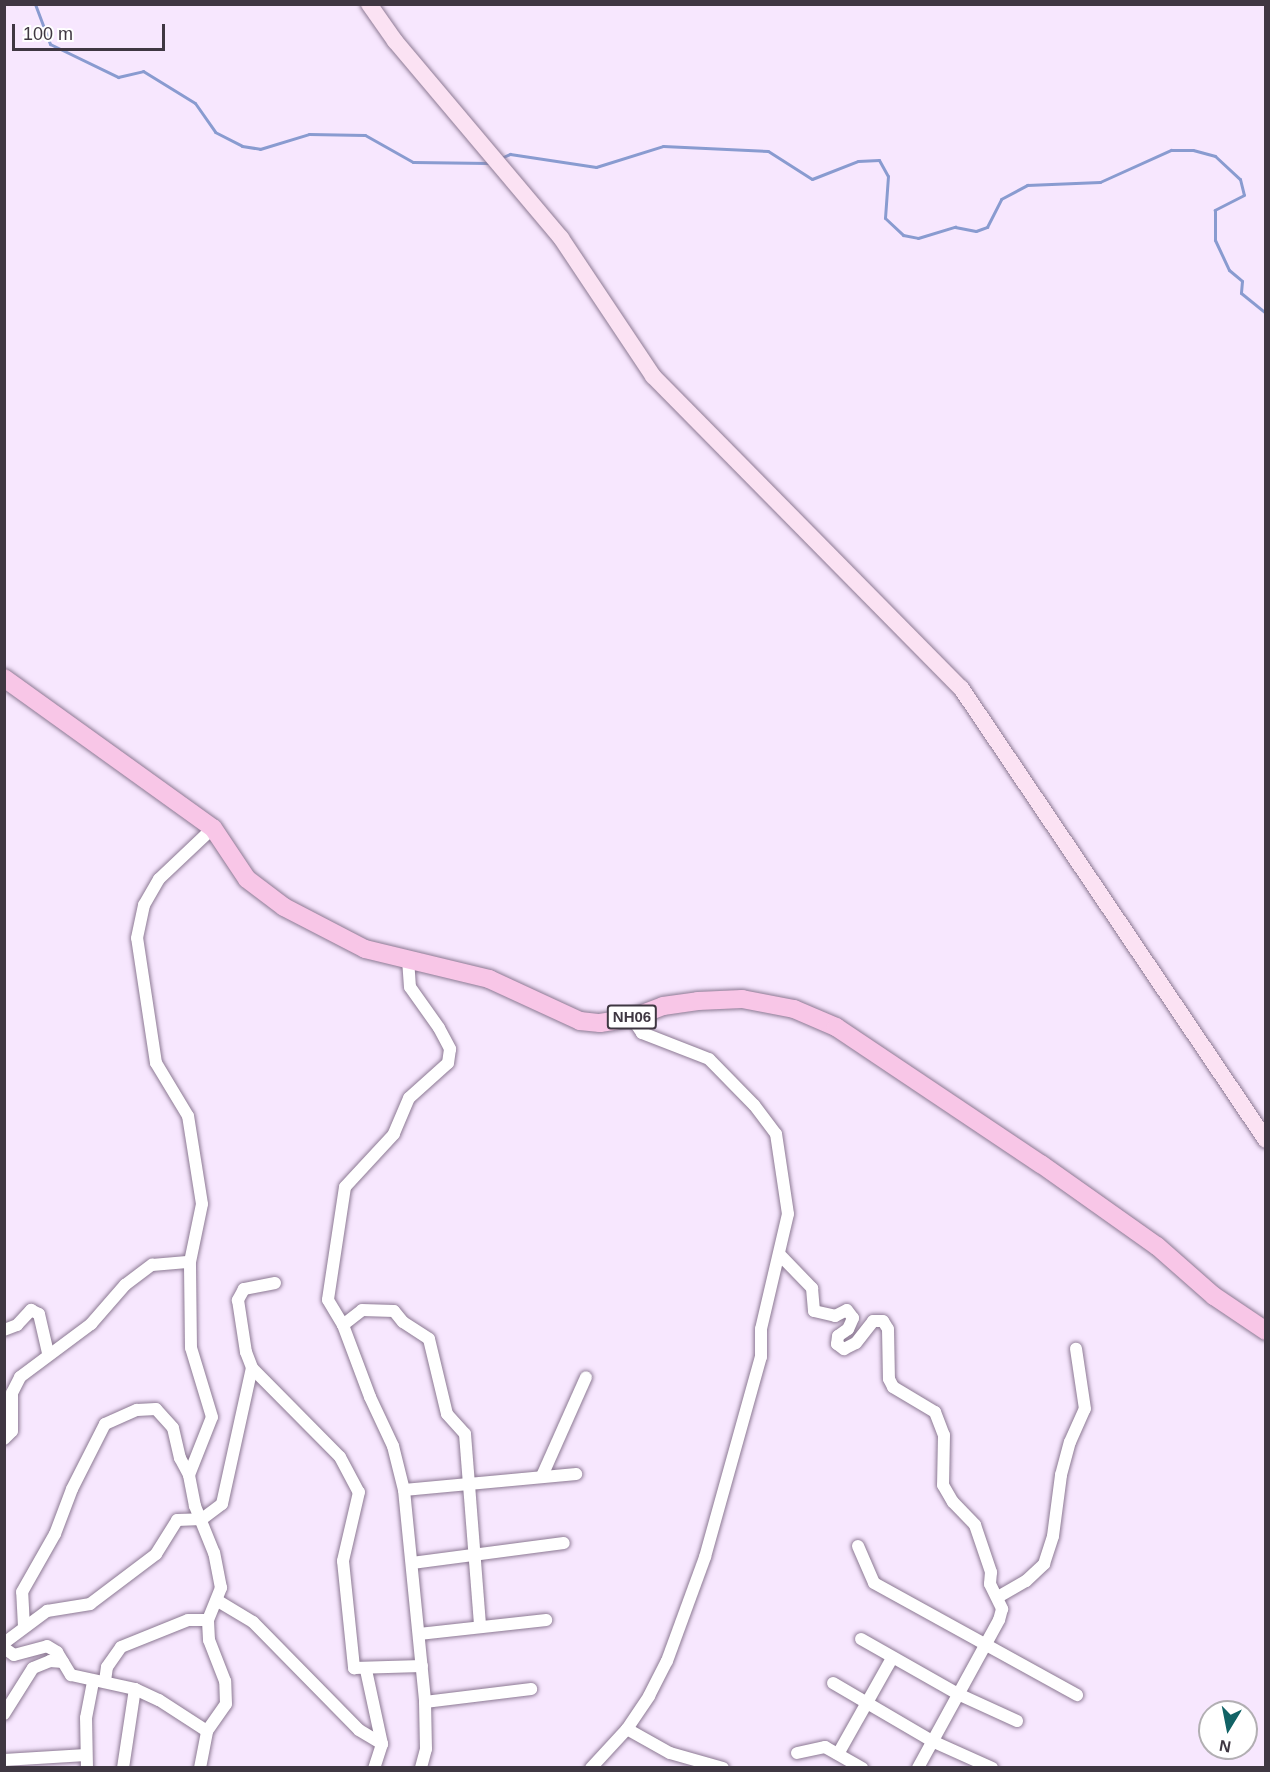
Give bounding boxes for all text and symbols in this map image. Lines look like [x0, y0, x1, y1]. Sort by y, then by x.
scale bar [15, 12, 168, 50]
text: 100 m [23, 24, 73, 44]
road number: NH06 [606, 1005, 658, 1029]
north arrow [1198, 1700, 1258, 1760]
text: N [1218, 1737, 1232, 1756]

